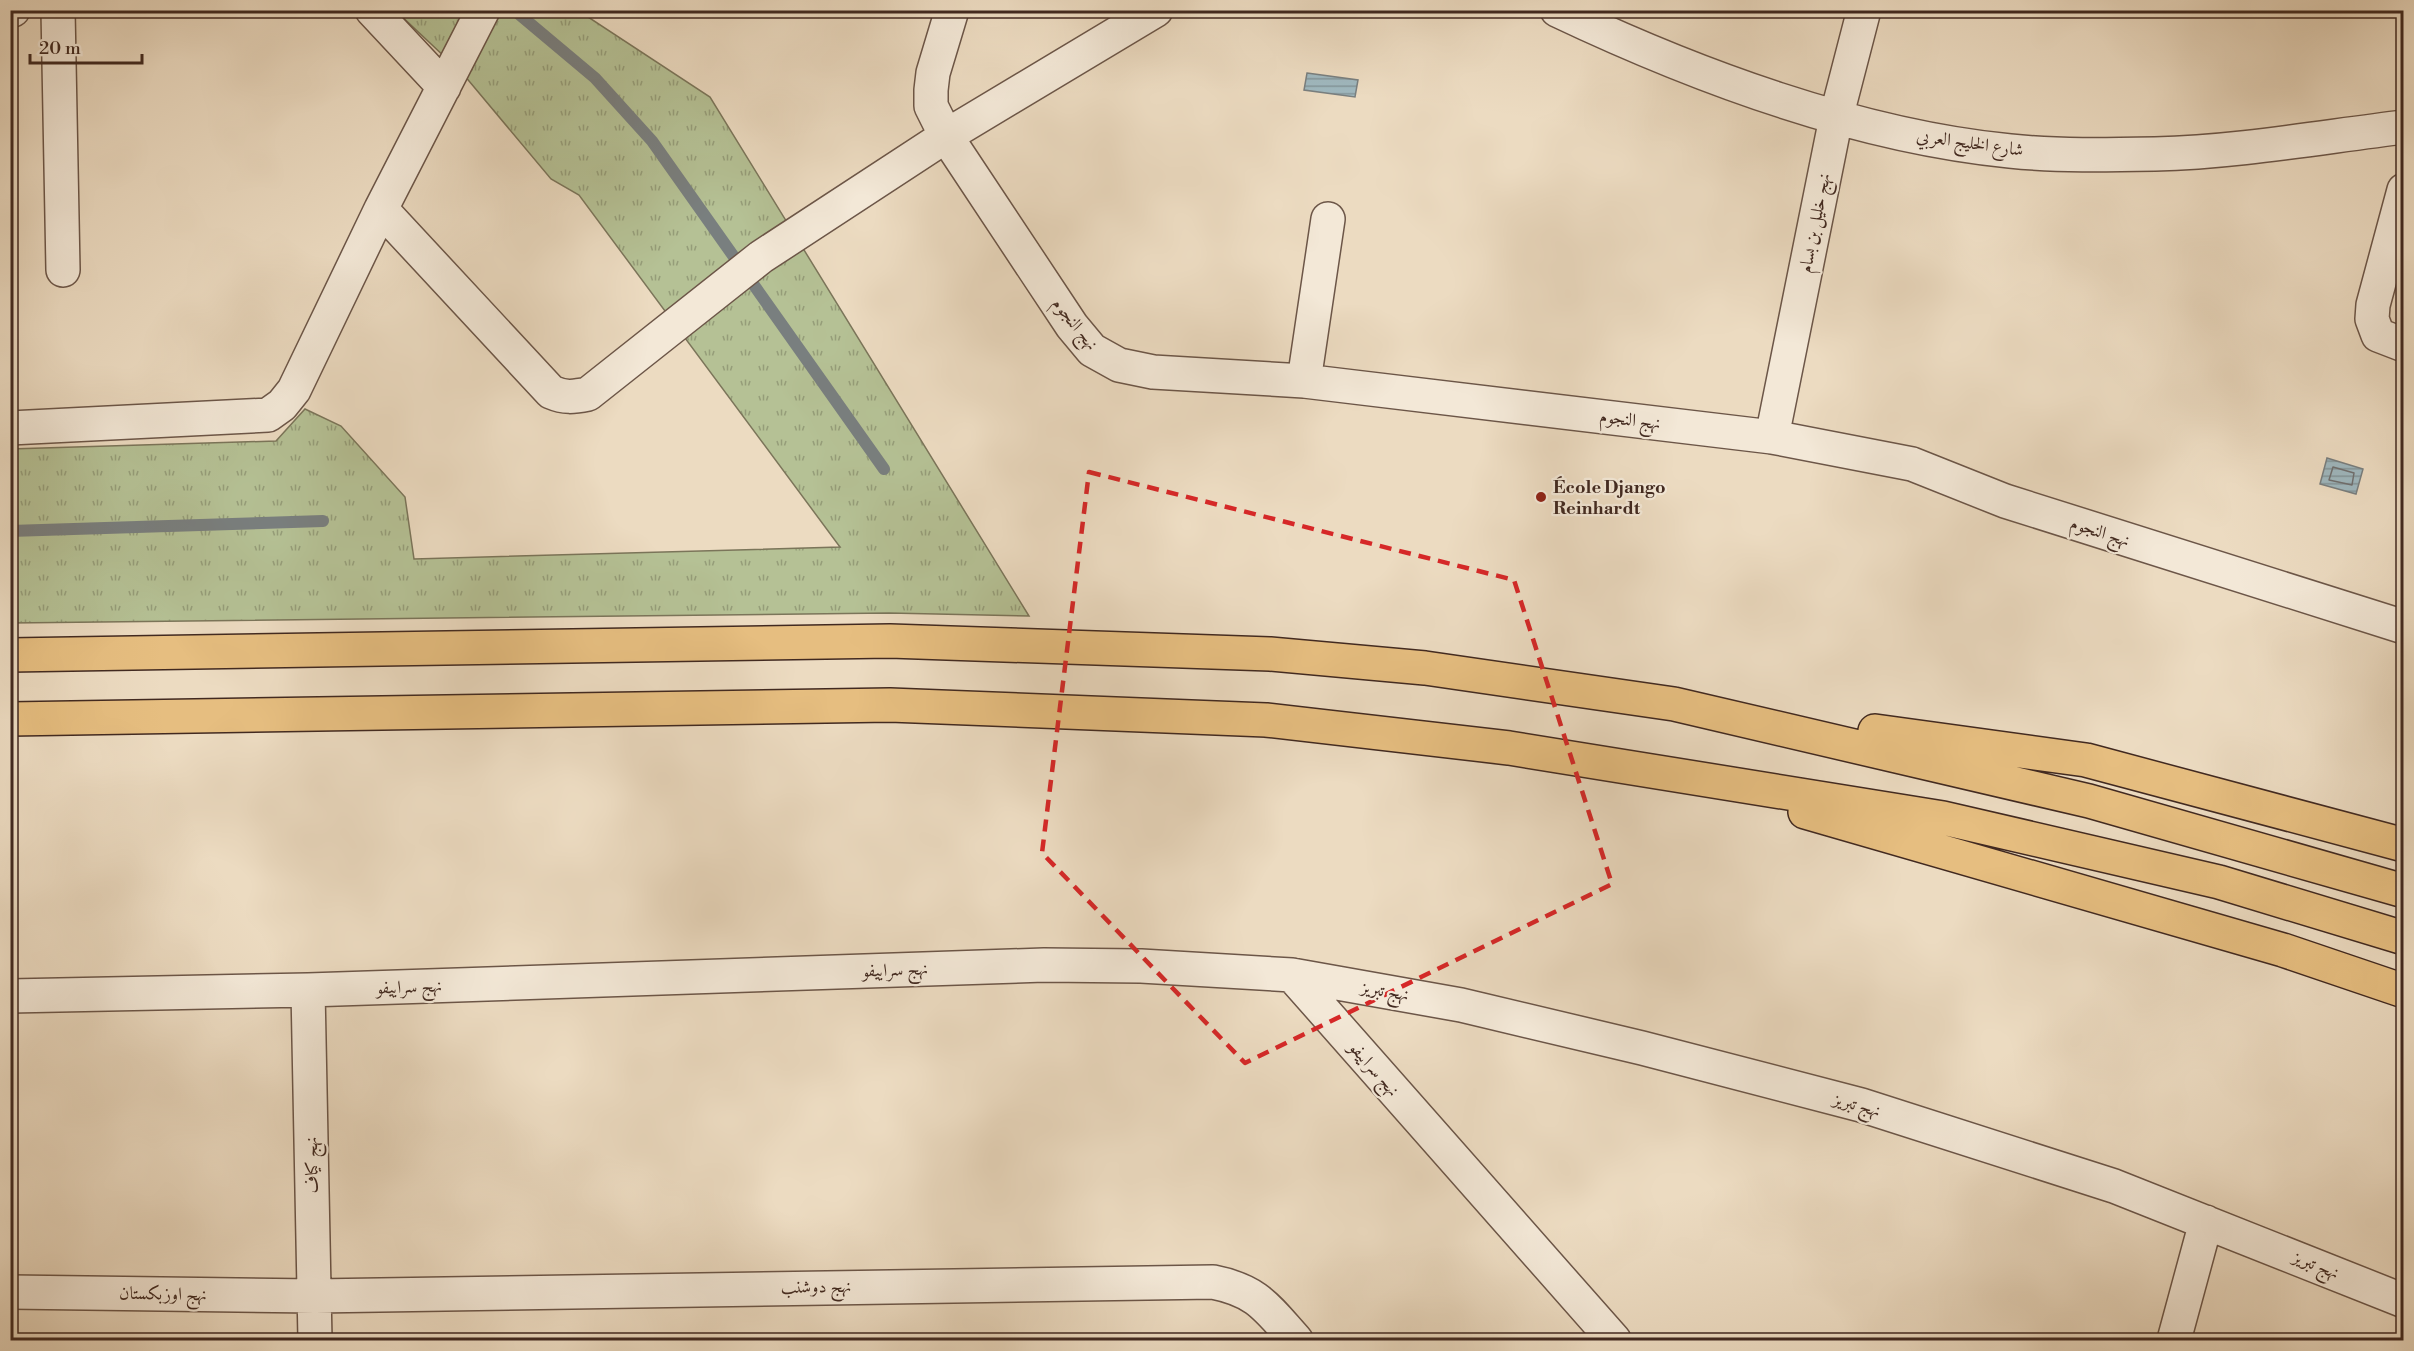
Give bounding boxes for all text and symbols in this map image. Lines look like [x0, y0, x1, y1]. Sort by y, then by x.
scale bar [30, 27, 142, 65]
text: 20 m [39, 37, 81, 60]
street label: شارع الخليج العربي [1914, 124, 2025, 166]
street label: نهج خليل بن بسام [1794, 171, 1840, 276]
street label: نهج النجوم [1044, 293, 1103, 358]
street label: نهج النجوم [1598, 405, 1662, 439]
place label: École Django Reinhardt [1553, 476, 1666, 520]
marker: École Django Reinhardt [1534, 490, 1548, 504]
street label: نهج النجوم [2066, 512, 2133, 556]
street label: نهج سراييفو [860, 957, 929, 987]
street label: نهج سراييفو [374, 974, 443, 1004]
street label: نهج تبريز [1357, 975, 1411, 1010]
street label: نهج سراييفو [1339, 1035, 1404, 1104]
street label: نهج تبريز [1828, 1087, 1883, 1127]
street label: نهج كياف [300, 1136, 328, 1194]
street label: نهج تبريز [2286, 1245, 2343, 1288]
street label: نهج دوشنب [781, 1275, 852, 1303]
street label: نهج اوزبكستان [119, 1282, 207, 1310]

